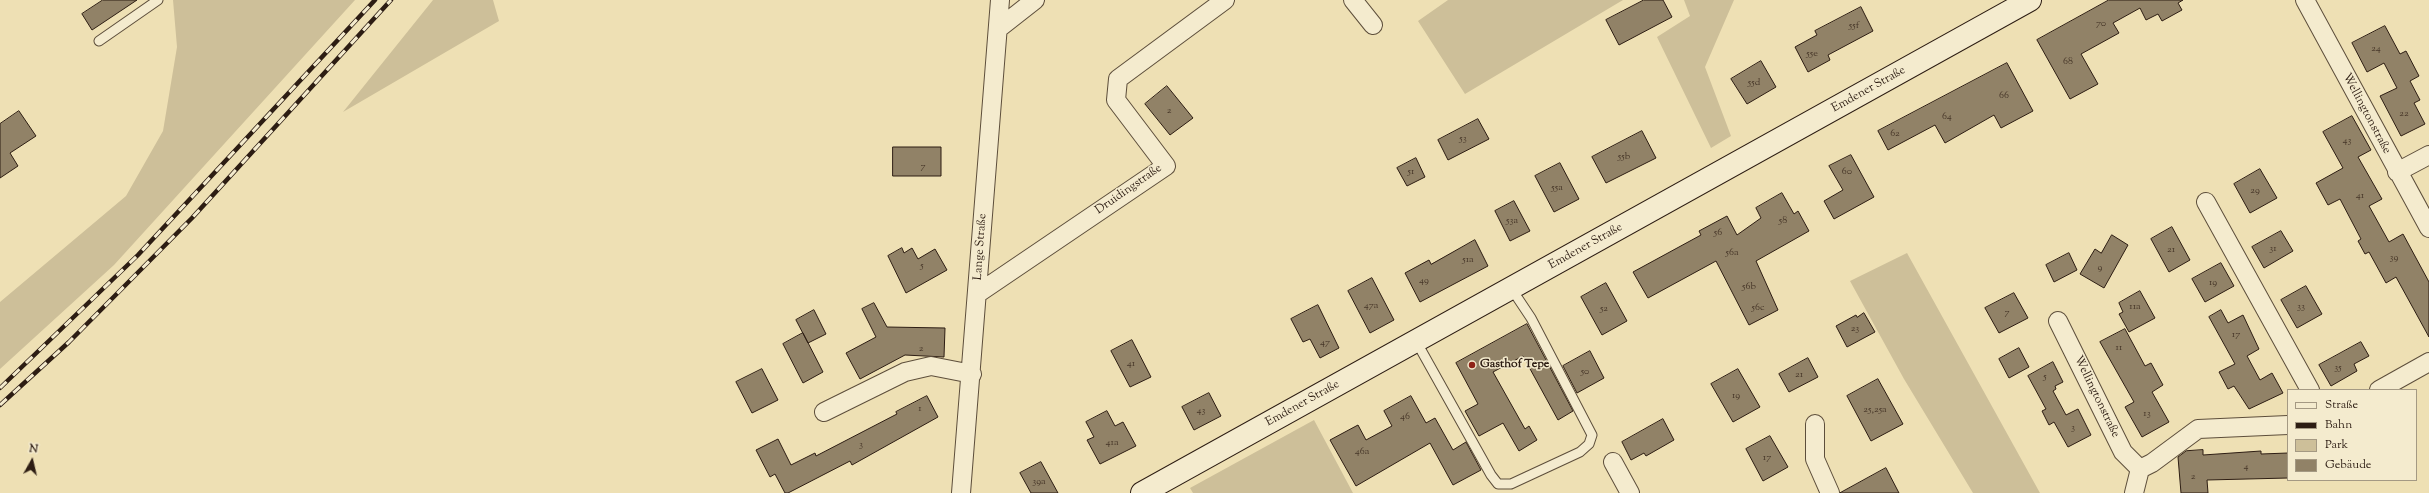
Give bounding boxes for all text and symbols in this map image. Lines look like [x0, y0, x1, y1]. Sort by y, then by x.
house number: 70 [2096, 18, 2106, 30]
house number: 55f [1849, 20, 1859, 32]
house number: 24 [2371, 43, 2381, 55]
house number: 55e [1806, 48, 1818, 60]
house number: 68 [2063, 56, 2073, 68]
street label: Emdener Straße [1830, 64, 1908, 116]
street label: Wellingtonstraße [2339, 71, 2393, 157]
house number: 55d [1748, 77, 1760, 89]
house number: 66 [1999, 90, 2009, 102]
house number: 2 [1167, 105, 1171, 117]
house number: 22 [2399, 108, 2409, 120]
house number: 64 [1942, 111, 1952, 123]
house number: 62 [1890, 128, 1900, 140]
house number: 53 [1459, 133, 1467, 145]
house number: 43 [2342, 135, 2352, 147]
house number: 55b [1618, 151, 1630, 163]
house number: 7 [920, 161, 926, 173]
street label: Druidingstraße [1093, 162, 1165, 218]
house number: 51 [1408, 166, 1414, 178]
house number: 60 [1842, 166, 1852, 178]
house number: 55a [1551, 182, 1563, 194]
house number: 29 [2250, 185, 2260, 197]
house number: 41 [2356, 190, 2364, 202]
street label: Lange Straße [971, 213, 991, 281]
house number: 53a [1506, 215, 1518, 227]
house number: 58 [1779, 215, 1787, 227]
street label: Emdener Straße [1547, 221, 1625, 273]
house number: 56 [1714, 227, 1722, 239]
house number: 31 [2269, 243, 2277, 255]
house number: 21 [2167, 244, 2175, 256]
house number: 56a [1726, 247, 1738, 259]
house number: 39 [2390, 252, 2398, 264]
house number: 51a [1462, 254, 1474, 266]
house number: 5 [920, 260, 924, 272]
house number: 9 [2098, 262, 2102, 274]
house number: 49 [1419, 275, 1429, 287]
house number: 19 [2209, 277, 2217, 289]
house number: 56b [1742, 281, 1756, 293]
house number: 47a [1364, 300, 1378, 312]
house number: 11a [2129, 301, 2141, 313]
house number: 33 [2297, 301, 2305, 313]
house number: 56c [1752, 302, 1764, 314]
house number: 52 [1600, 303, 1608, 315]
house number: 7 [2004, 307, 2010, 319]
house number: 23 [1851, 323, 1859, 335]
house number: 17 [2232, 329, 2240, 341]
house number: 47 [1320, 337, 1330, 349]
house number: 11 [2116, 342, 2122, 354]
house number: 2 [919, 343, 923, 355]
street label: Wellingtonstraße [2070, 354, 2122, 440]
house number: 41 [1127, 358, 1135, 370]
place label: Gasthof Tepe [1480, 358, 1549, 372]
marker: Gasthof Tepe [1467, 360, 1477, 370]
house number: 35 [2334, 362, 2342, 374]
house number: 50 [1581, 366, 1589, 378]
house number: 21 [1795, 369, 1803, 381]
house number: 5 [2043, 371, 2047, 383]
street label: Emdener Straße [1264, 378, 1342, 430]
legend [2287, 389, 2417, 481]
house number: 19 [1732, 390, 1740, 402]
text: Straße [2325, 396, 2358, 414]
house number: 1 [918, 403, 922, 415]
house number: 25,25a [1863, 404, 1887, 416]
house number: 43 [1196, 405, 1206, 417]
house number: 13 [2143, 408, 2151, 420]
house number: 46 [1400, 411, 1410, 423]
text: Bahn [2325, 416, 2352, 434]
house number: 3 [2071, 422, 2075, 434]
text: Park [2325, 436, 2348, 454]
house number: 41a [1105, 437, 1119, 449]
house number: 3 [859, 439, 863, 451]
north arrow [12, 441, 52, 481]
text: N [28, 441, 39, 458]
house number: 46a [1355, 446, 1369, 458]
house number: 17 [1763, 452, 1771, 464]
text: Gebäude [2325, 456, 2371, 474]
house number: 4 [2243, 461, 2249, 473]
house number: 2 [2191, 471, 2195, 483]
house number: 39a [1032, 476, 1046, 488]

